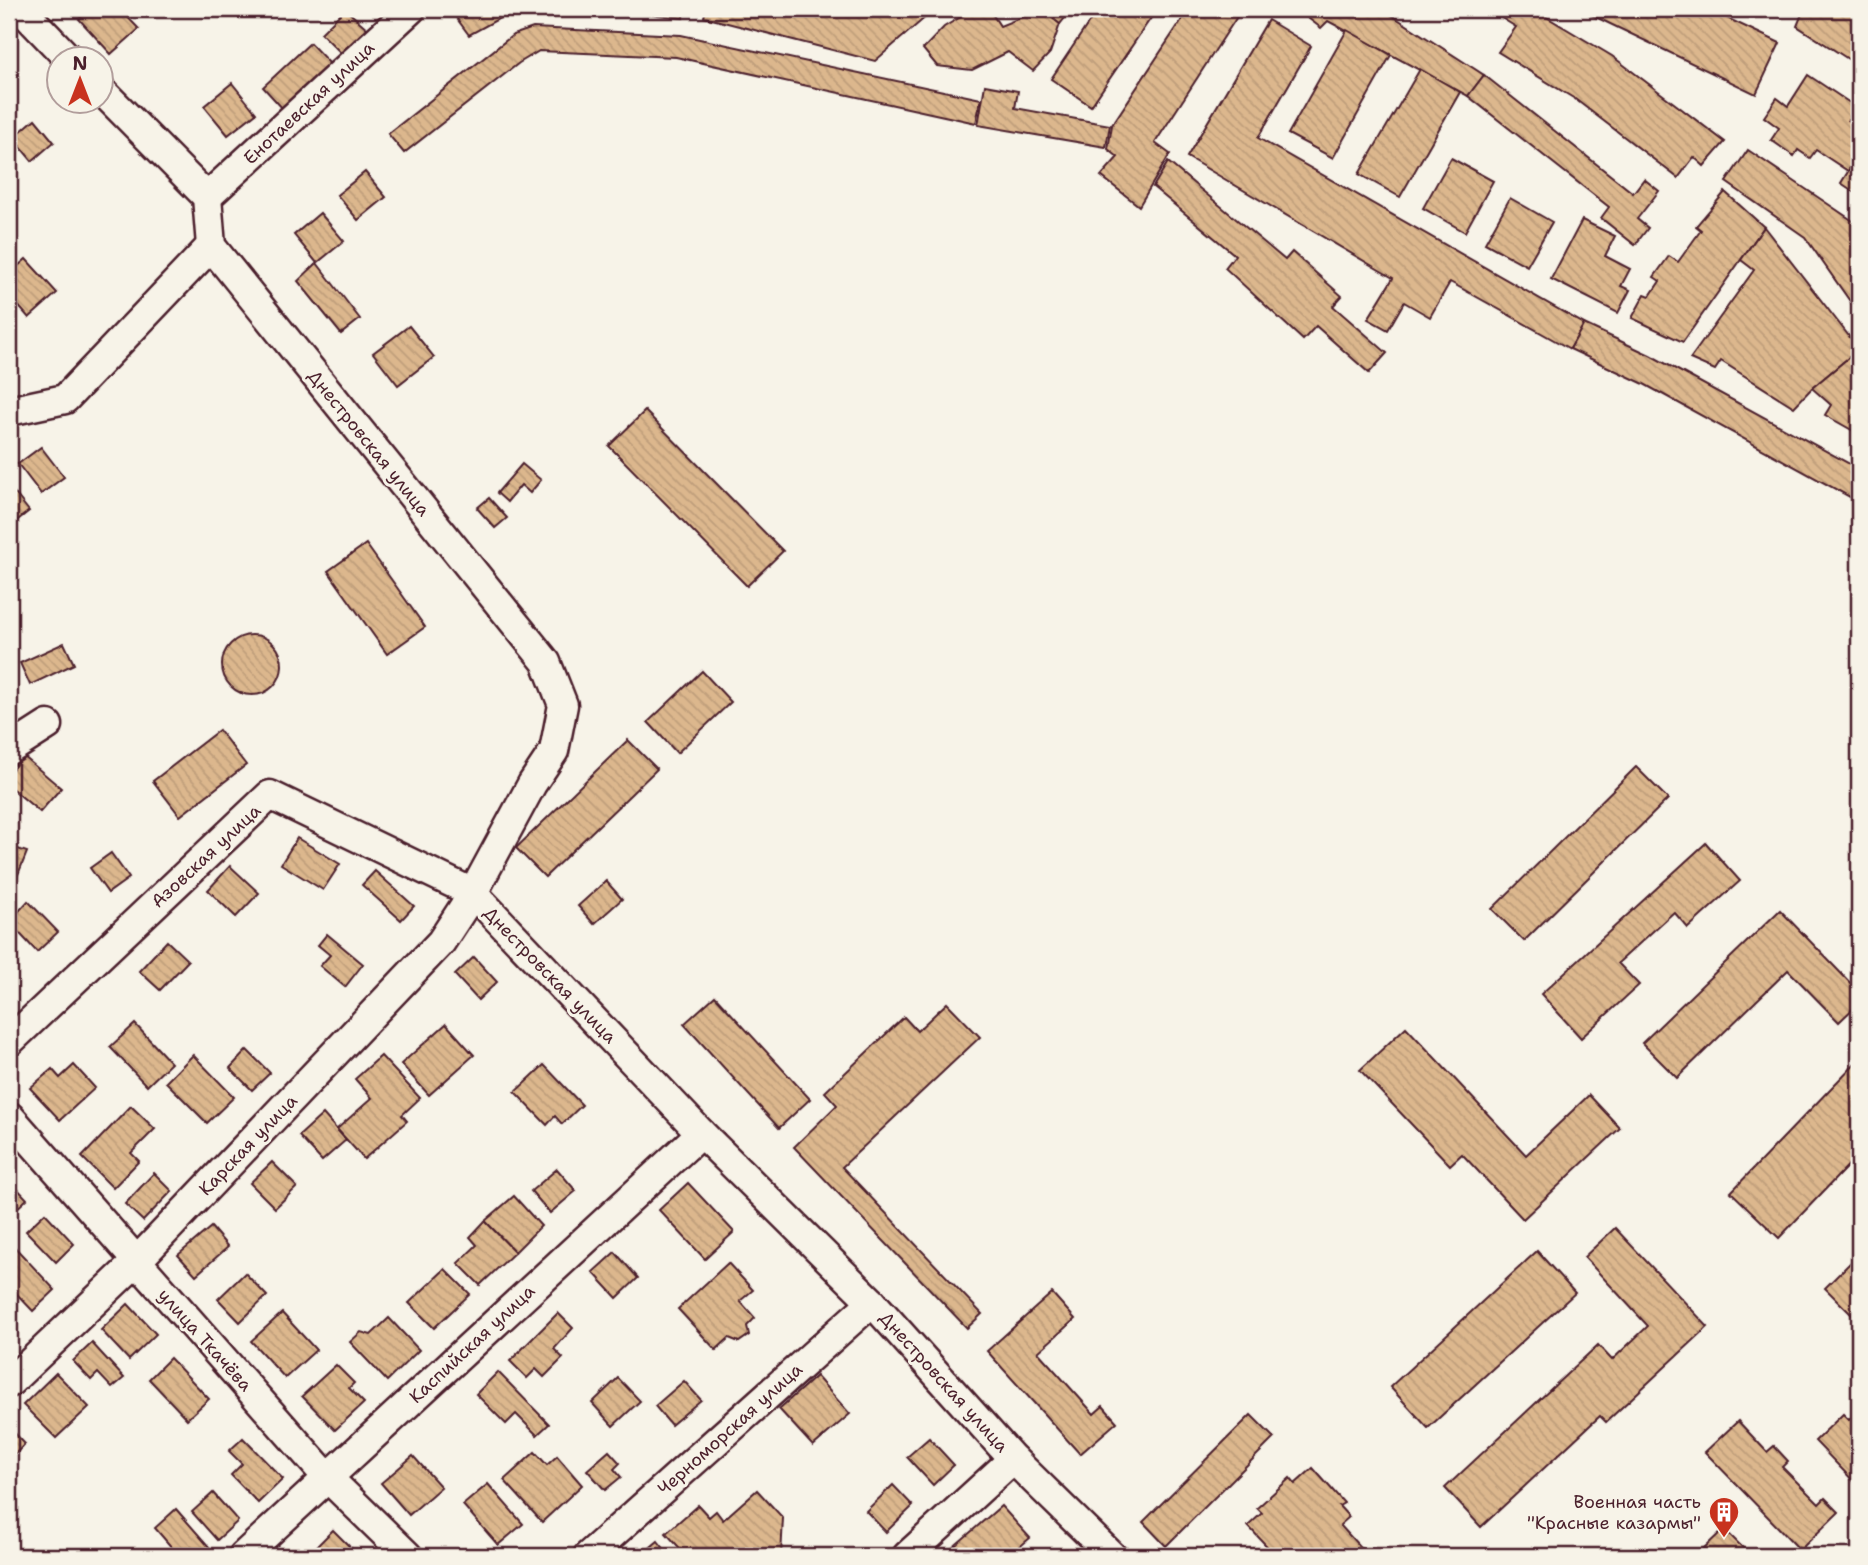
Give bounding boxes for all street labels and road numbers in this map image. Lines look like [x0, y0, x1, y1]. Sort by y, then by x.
street label: Енотаевская улица [238, 36, 380, 170]
street label: Днестровская улица [302, 365, 436, 521]
street label: Азовская улица [146, 799, 266, 913]
street label: Днестровская улица [478, 901, 622, 1049]
street label: Карская улица [193, 1089, 303, 1201]
street label: Каспийская улица [404, 1279, 540, 1409]
street label: улица Ткачёва [152, 1284, 258, 1396]
street label: Днестровская улица [874, 1306, 1014, 1458]
street label: Черноморская улица [652, 1358, 808, 1500]

